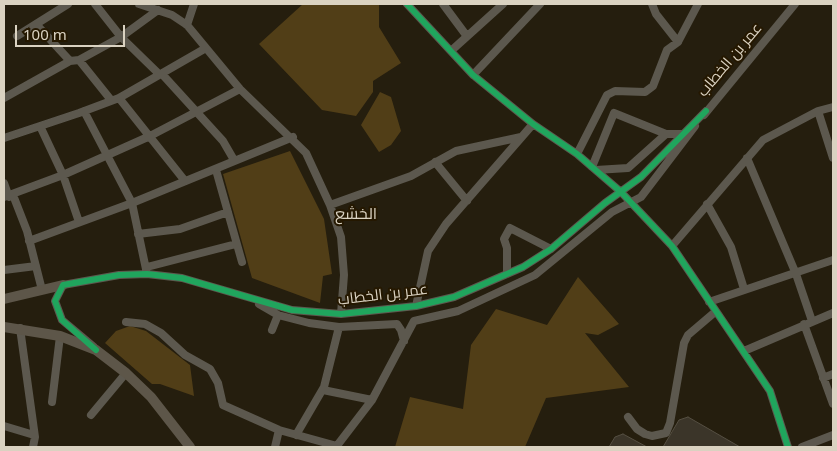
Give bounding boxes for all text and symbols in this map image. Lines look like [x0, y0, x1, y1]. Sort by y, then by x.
scale bar [18, 15, 128, 47]
street label: عمر بن الخطاب [694, 20, 766, 100]
text: 100 m [23, 24, 67, 44]
district label: الخشع [335, 204, 377, 224]
street label: عمر بن الخطاب [337, 281, 429, 309]

